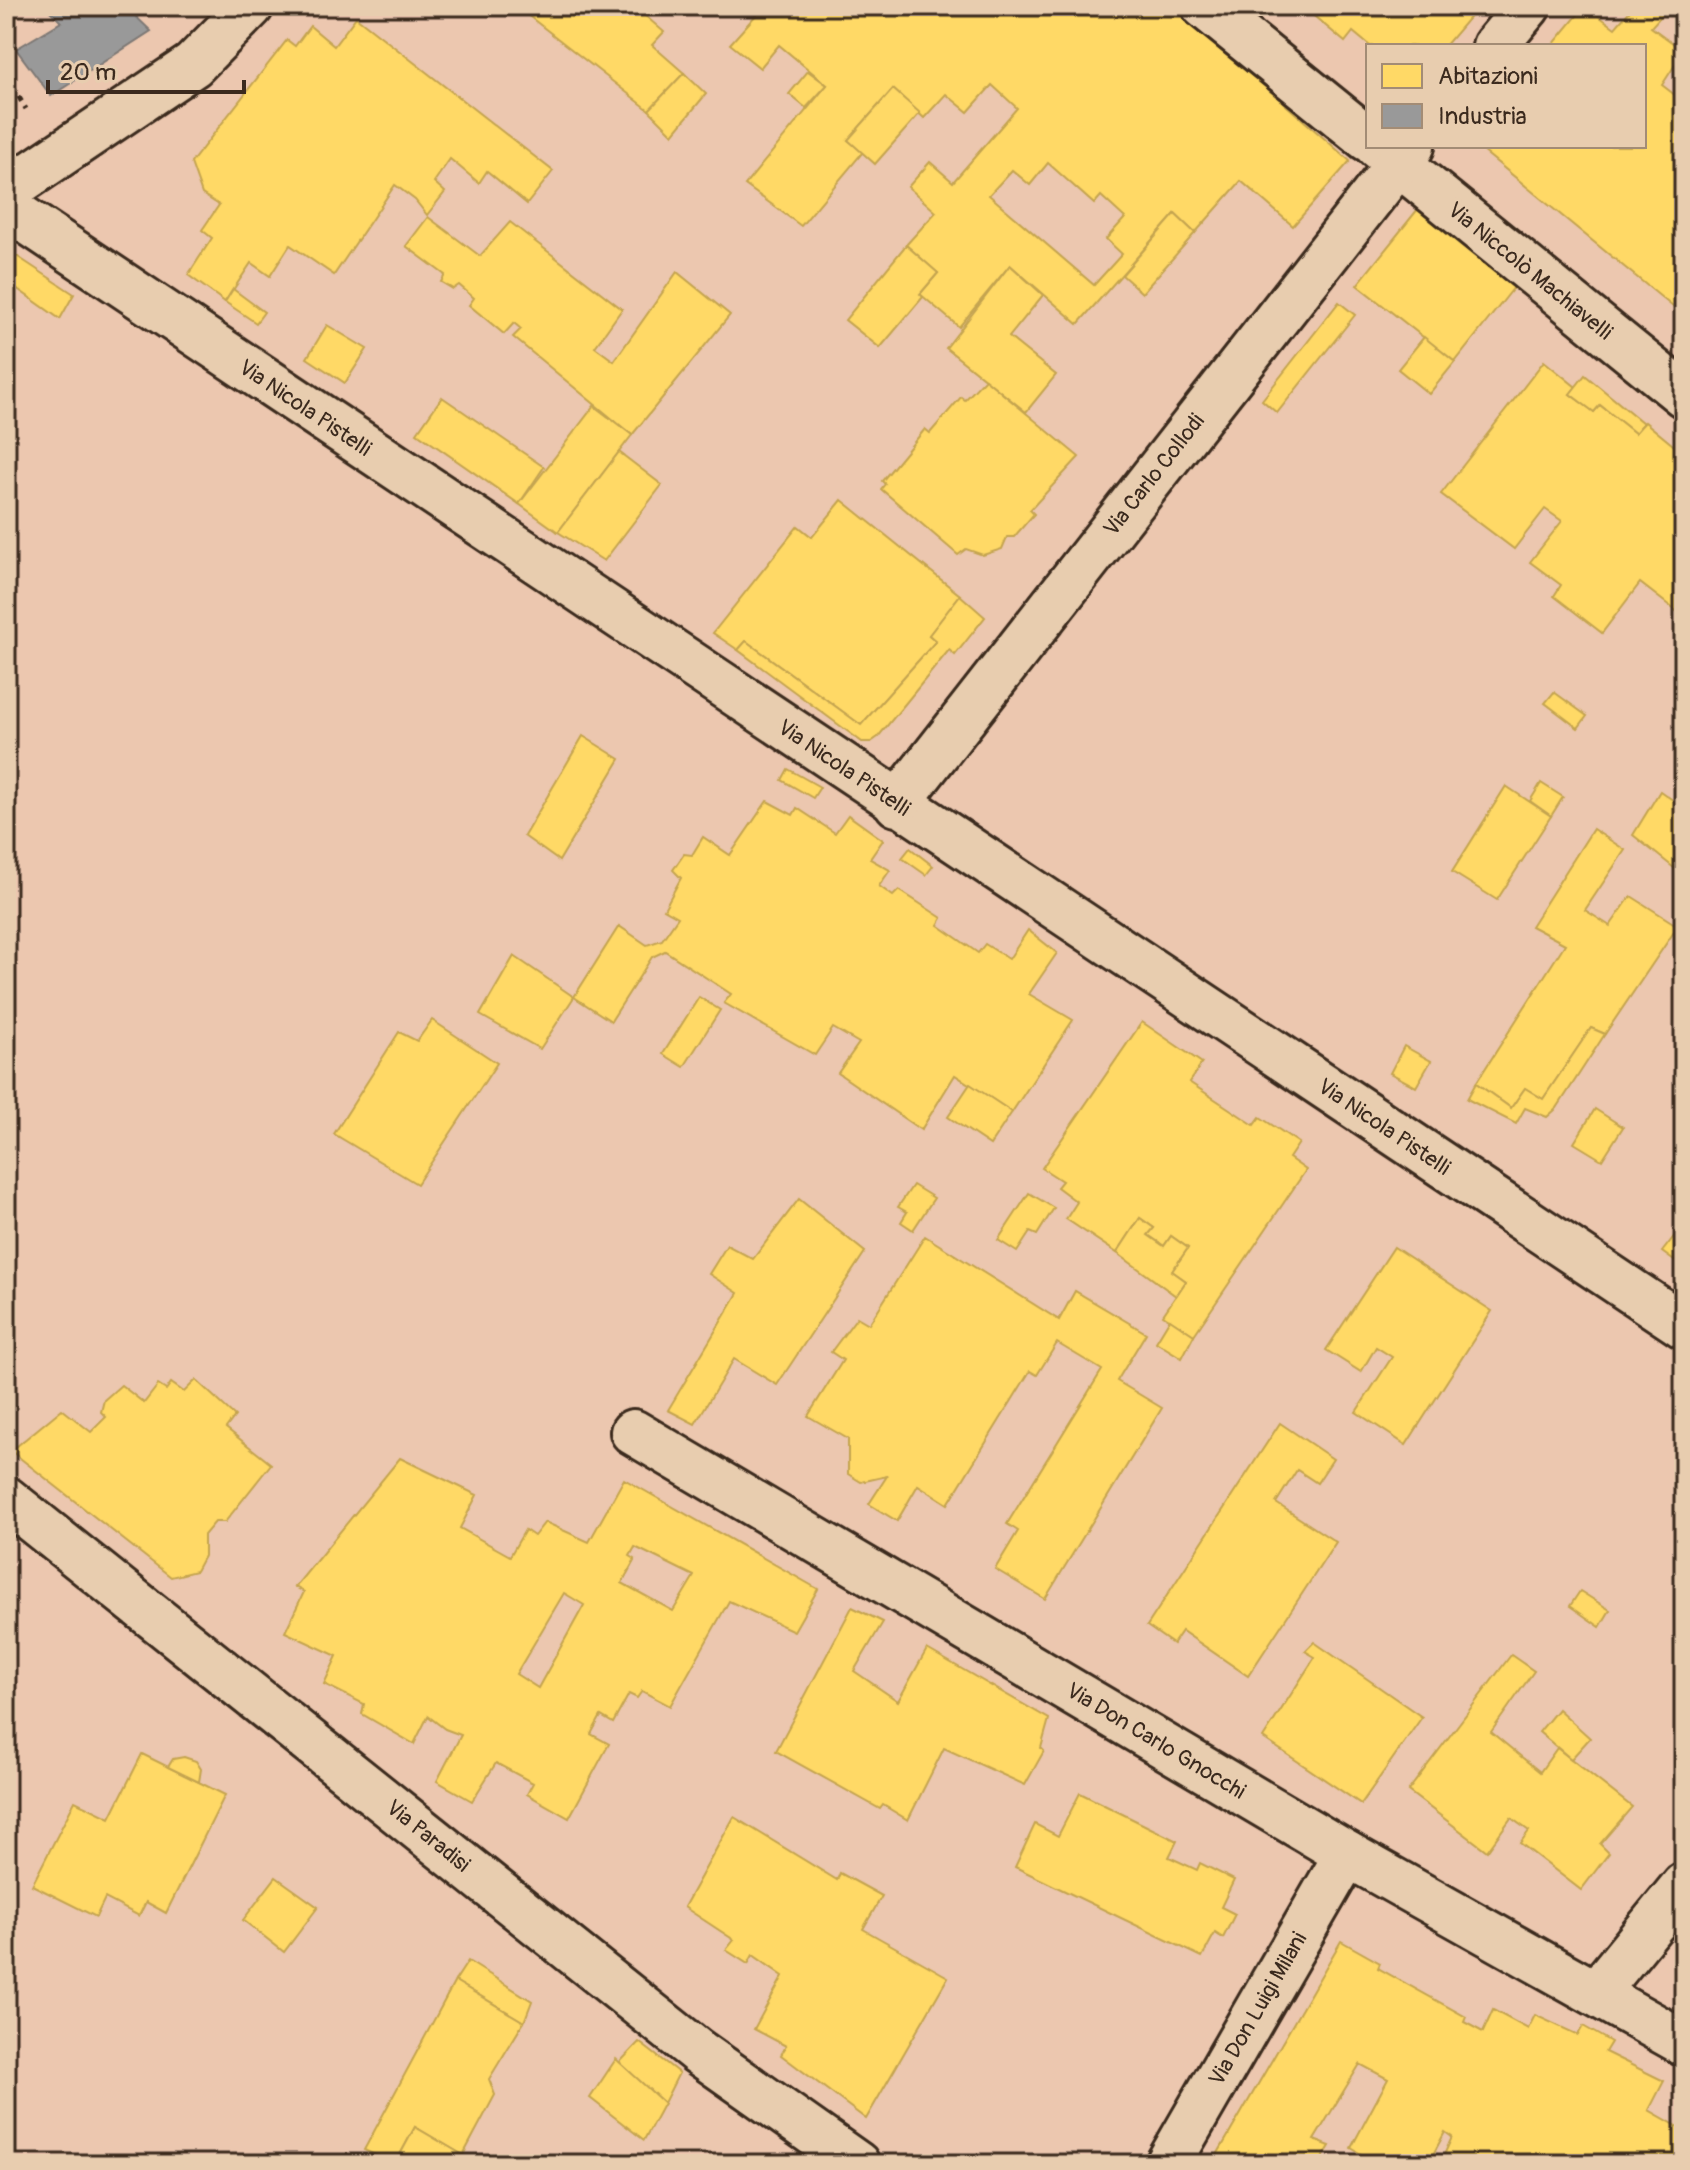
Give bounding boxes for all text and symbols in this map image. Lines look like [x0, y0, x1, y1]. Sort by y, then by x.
scale bar [48, 44, 244, 94]
legend [1366, 44, 1646, 148]
text: 20 m [60, 58, 116, 87]
text: Abitazioni [1438, 62, 1538, 91]
text: Industria [1438, 102, 1527, 131]
street label: Via Niccolò Machiavelli [1442, 196, 1618, 346]
street label: Via Nicola Pistelli [233, 353, 377, 463]
street label: Via Carlo Collodi [1097, 408, 1211, 542]
street label: Via Nicola Pistelli [772, 713, 916, 823]
street label: Via Nicola Pistelli [1312, 1072, 1456, 1182]
street label: Via Don Carlo Gnocchi [1061, 1676, 1251, 1806]
street label: Via Paradisi [380, 1794, 476, 1878]
street label: Via Don Luigi Milani [1203, 1927, 1313, 2091]

